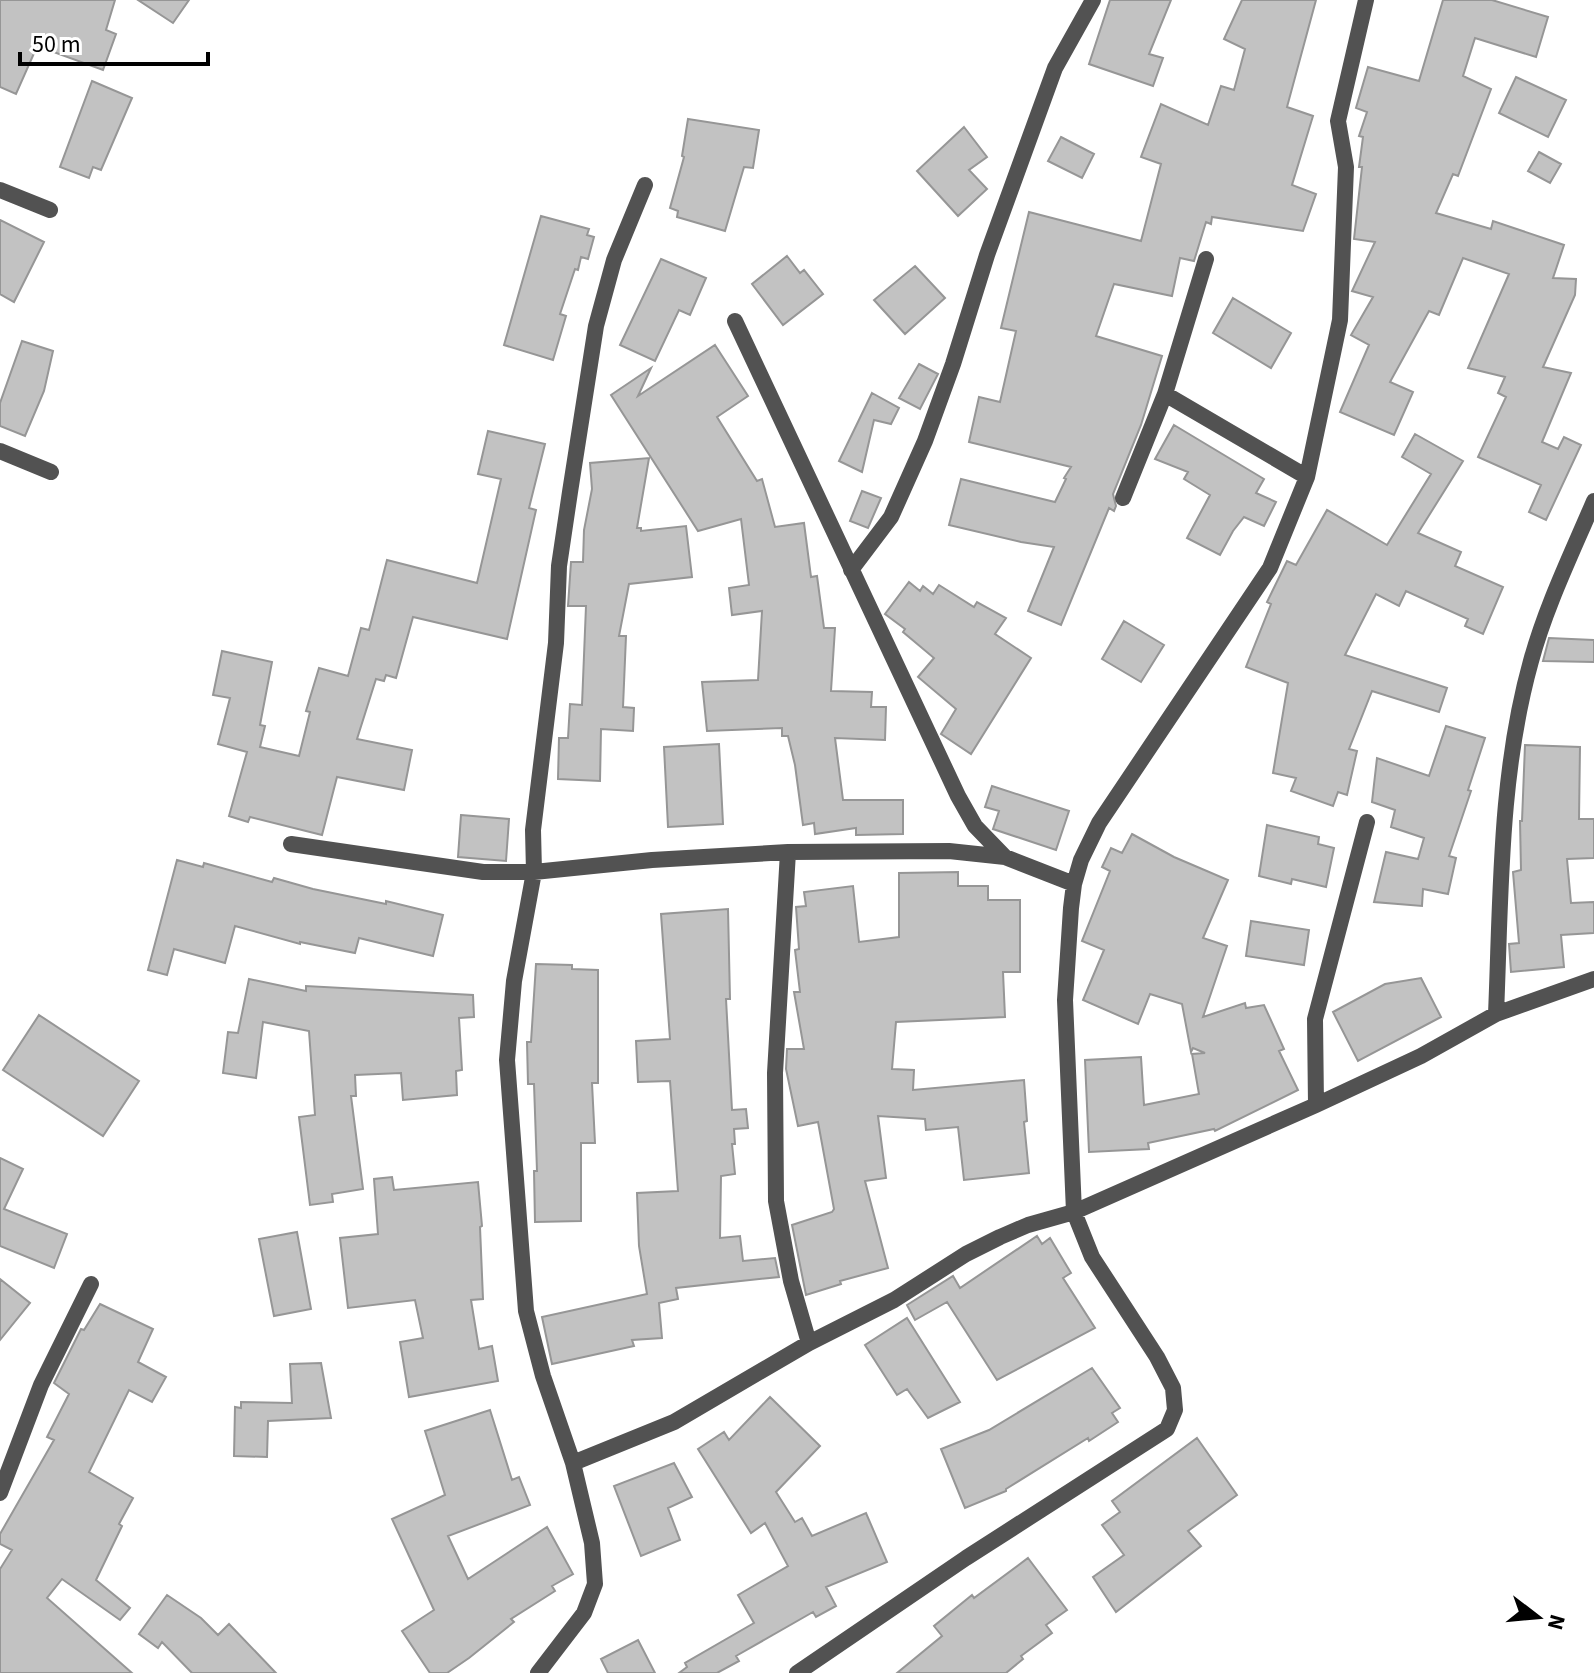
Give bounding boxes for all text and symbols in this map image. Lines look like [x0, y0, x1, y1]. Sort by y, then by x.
scale bar [20, 16, 208, 66]
text: 50 m [32, 27, 81, 62]
north arrow [1498, 1577, 1578, 1657]
text: N [1539, 1611, 1574, 1634]

